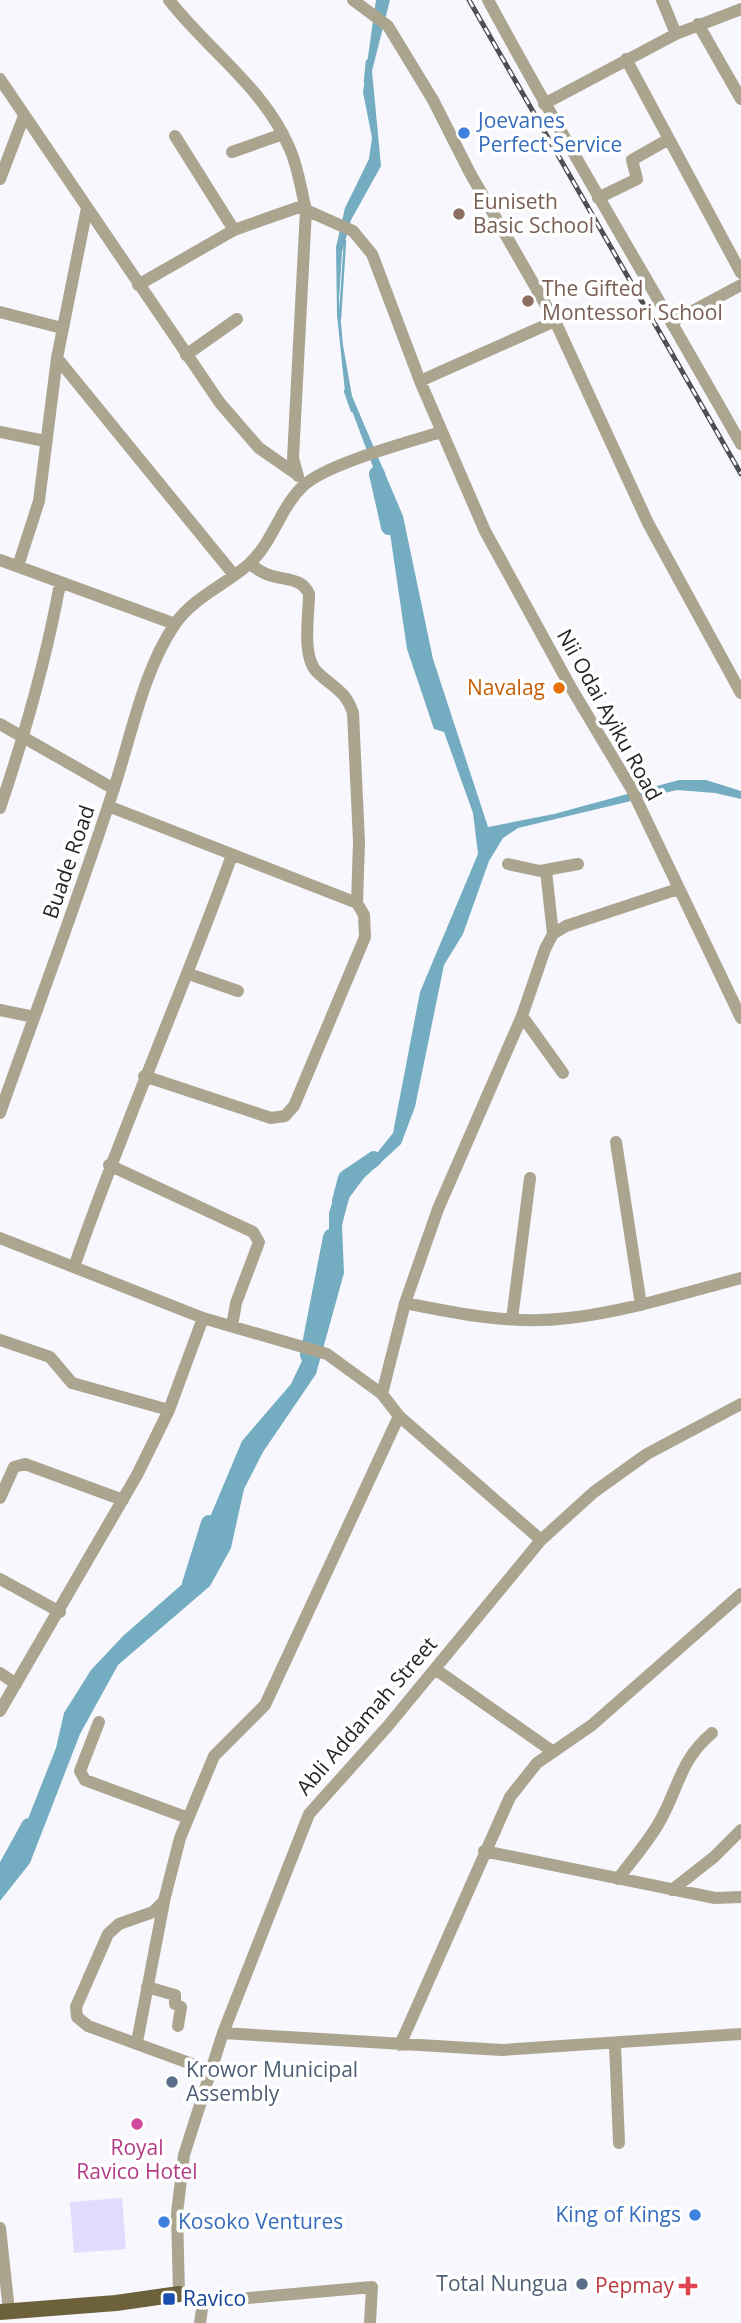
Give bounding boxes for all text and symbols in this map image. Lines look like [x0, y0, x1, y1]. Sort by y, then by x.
place label: Joevanes Perfect Service [476, 106, 622, 158]
marker: Joevanes Perfect Service [456, 125, 472, 141]
place label: Euniseth Basic School [473, 187, 594, 239]
marker: Euniseth Basic School [451, 206, 467, 222]
place label: The Gifted Montessori School [542, 274, 723, 326]
marker: The Gifted Montessori School [520, 293, 536, 309]
street label: Nii Odai Ayiku Road [551, 624, 669, 805]
place label: Navalag [467, 673, 545, 701]
marker: Navalag [551, 680, 567, 696]
street label: Buade Road [36, 801, 101, 922]
street label: Abli Addamah Street [290, 1630, 443, 1800]
place label: Krowor Municipal Assembly [186, 2055, 358, 2107]
marker: Krowor Municipal Assembly [164, 2074, 180, 2090]
marker: Royal Ravico Hotel [129, 2116, 145, 2132]
place label: Royal Ravico Hotel [76, 2133, 198, 2185]
place label: King of Kings [556, 2200, 681, 2228]
place label: Kosoko Ventures [178, 2207, 343, 2235]
marker: King of Kings [687, 2207, 703, 2223]
marker: Kosoko Ventures [156, 2214, 172, 2230]
place label: Total Nungua [436, 2269, 568, 2297]
place label: Pepmay [595, 2271, 674, 2299]
marker: Total Nungua [574, 2276, 590, 2292]
marker: Pepmay [680, 2278, 696, 2294]
place label: Ravico [183, 2284, 246, 2312]
marker: Ravico [161, 2291, 177, 2307]

